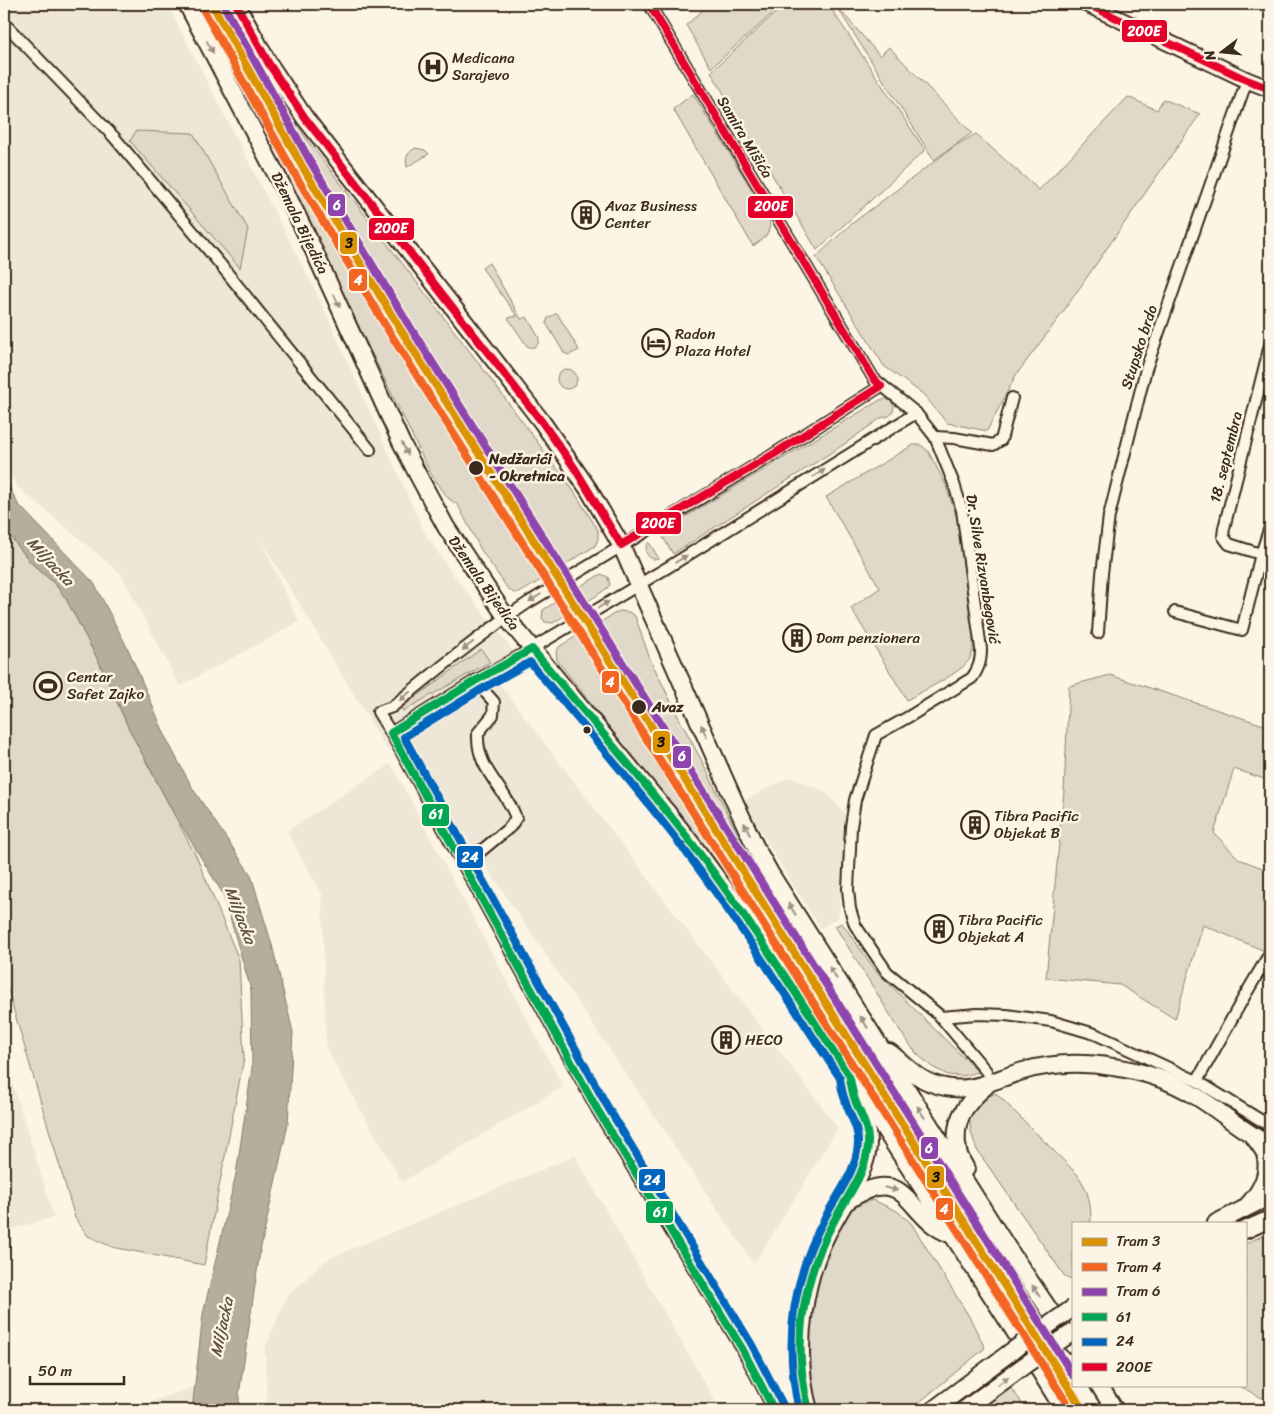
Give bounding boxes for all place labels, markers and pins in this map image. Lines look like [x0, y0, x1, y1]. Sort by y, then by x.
place label: Medicana Sarajevo [452, 45, 515, 88]
hospital icon: Medicana Sarajevo [418, 52, 448, 82]
place label: Avaz Business Center [604, 193, 698, 236]
building icon: Avaz Business Center [571, 200, 601, 230]
place label: Radon Plaza Hotel [675, 321, 751, 364]
hotel icon: Radon Plaza Hotel [641, 328, 671, 358]
place label: Nedžarići - Okretnica [488, 446, 565, 489]
marker: Nedžarići - Okretnica [467, 459, 485, 477]
building icon: Dom penzionera [782, 623, 812, 653]
place label: Dom penzionera [816, 625, 921, 651]
place label: Centar Safet Zajko [67, 664, 145, 707]
sports icon: Centar Safet Zajko [33, 671, 63, 701]
place label: Avaz [651, 694, 684, 720]
marker: Avaz [630, 698, 648, 716]
unlabelled marker [582, 725, 592, 735]
place label: Tibra Pacific Objekat B [994, 803, 1079, 846]
building icon: Tibra Pacific Objekat B [960, 810, 990, 840]
place label: Tibra Pacific Objekat A [958, 907, 1043, 950]
building icon: Tibra Pacific Objekat A [924, 914, 954, 944]
building icon: HECO [711, 1025, 741, 1055]
place label: HECO [745, 1027, 783, 1053]

